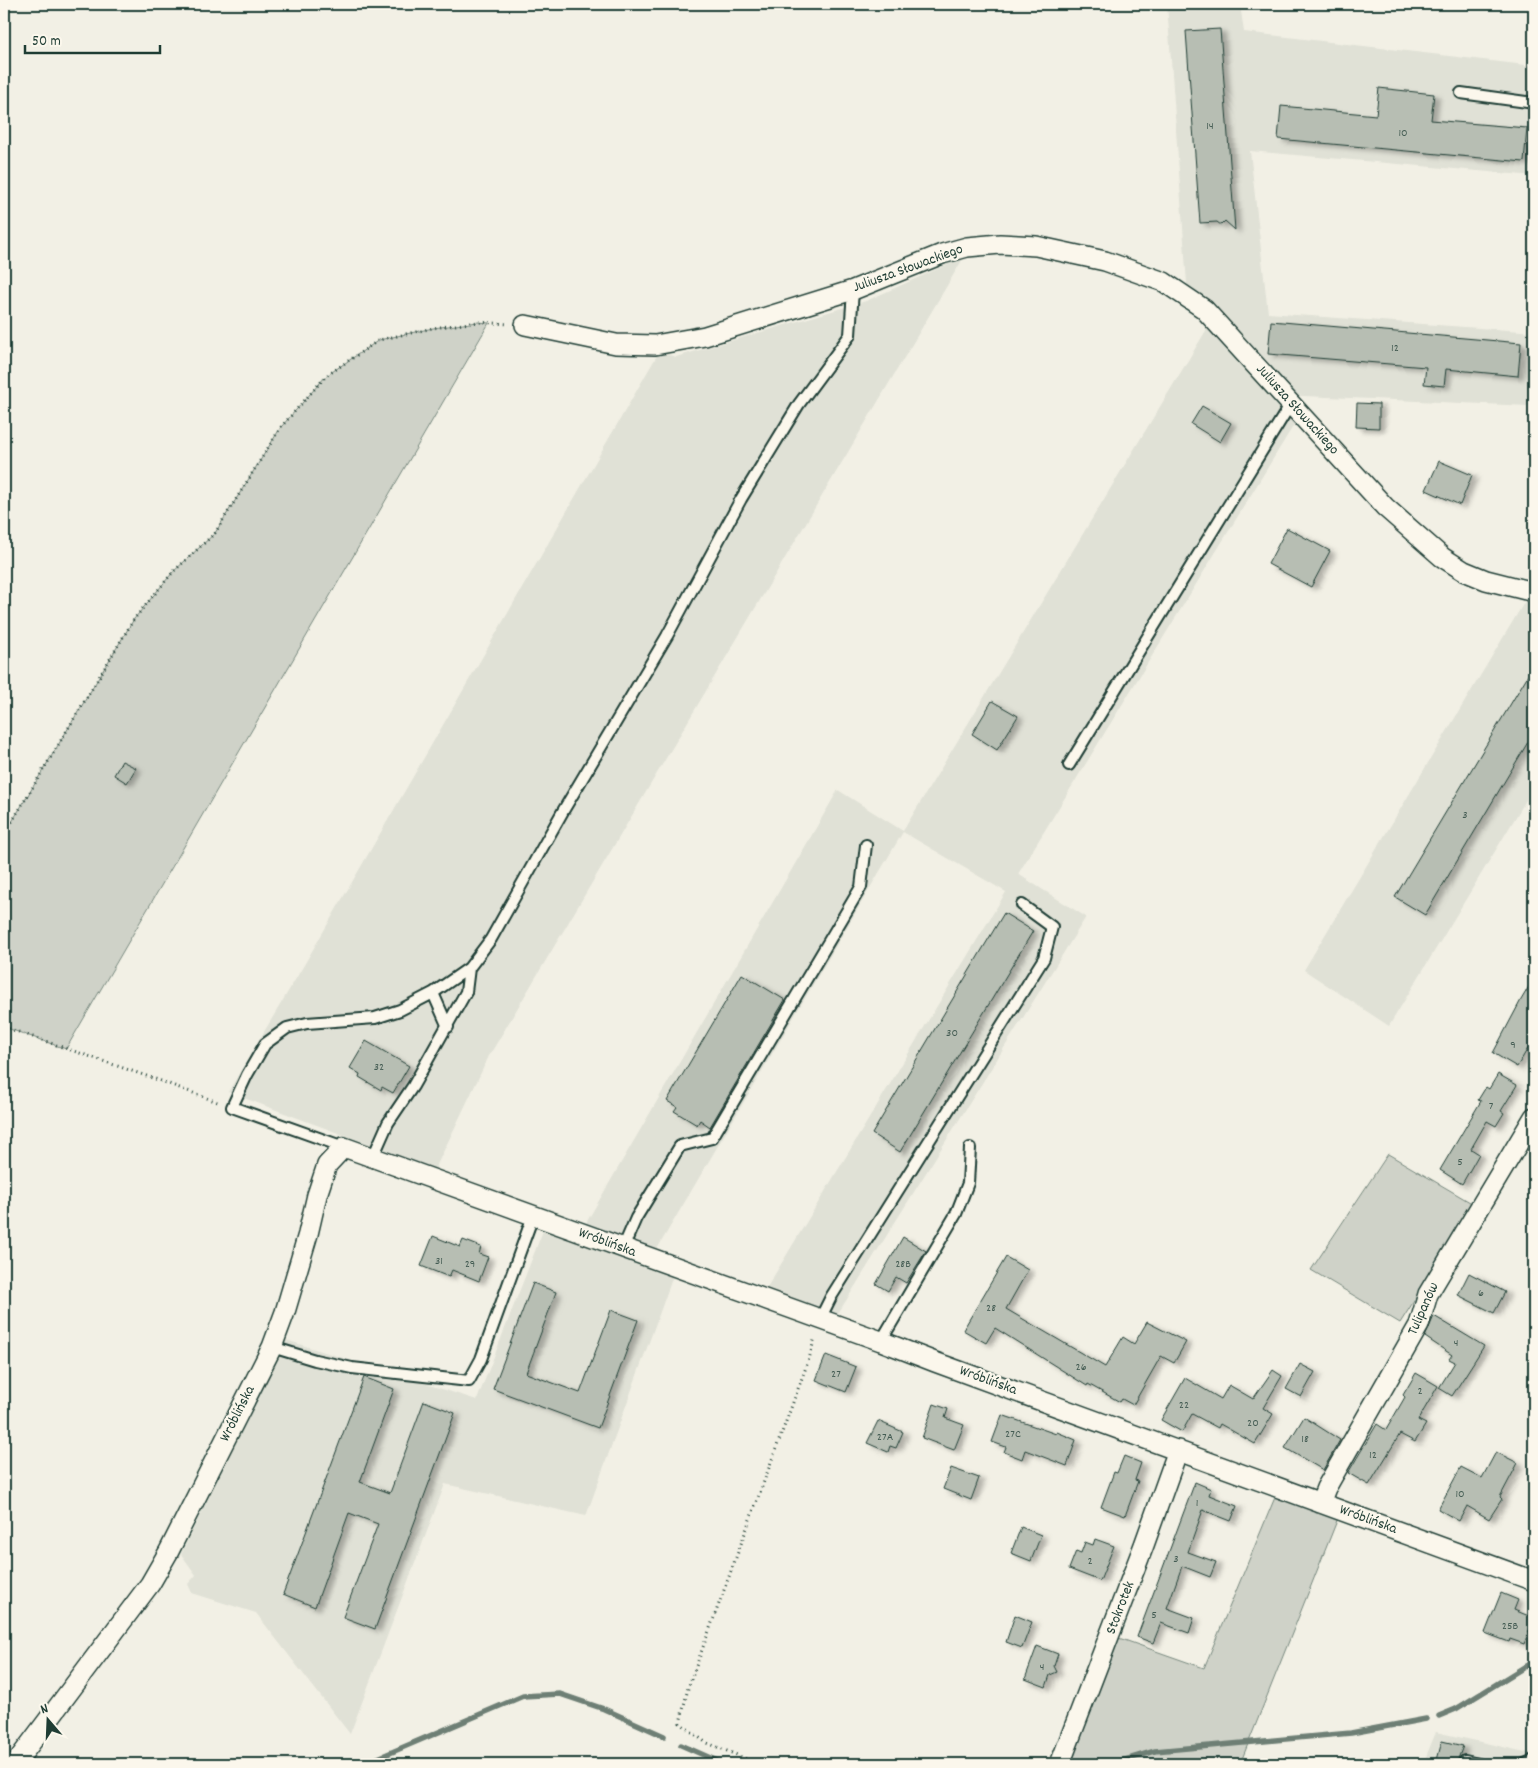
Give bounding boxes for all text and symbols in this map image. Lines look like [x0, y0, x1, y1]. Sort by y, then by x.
scale bar [25, 22, 160, 54]
text: 50 m [32, 31, 61, 53]
house number: 14 [1206, 118, 1214, 135]
house number: 10 [1398, 125, 1408, 142]
street label: Juliusza Słowackiego [850, 239, 966, 299]
house number: 12 [1391, 340, 1399, 357]
street label: Juliusza Słowackiego [1250, 360, 1344, 461]
house number: 3 [1462, 807, 1468, 824]
house number: 30 [946, 1025, 958, 1042]
house number: 9 [1510, 1037, 1516, 1054]
house number: 32 [374, 1059, 384, 1076]
house number: 7 [1489, 1098, 1494, 1115]
house number: 5 [1457, 1154, 1463, 1171]
street label: Wróblińska [575, 1222, 640, 1264]
house number: 31 [435, 1253, 443, 1270]
house number: 29 [465, 1256, 475, 1273]
house number: 28B [895, 1256, 911, 1273]
street label: Tulipanów [1403, 1279, 1446, 1339]
house number: 6 [1478, 1285, 1484, 1302]
house number: 28 [986, 1300, 996, 1317]
house number: 4 [1454, 1335, 1459, 1352]
house number: 26 [1075, 1359, 1087, 1376]
street label: Wróblińska [956, 1360, 1021, 1402]
house number: 27 [831, 1366, 841, 1383]
street label: Wróblińska [215, 1381, 262, 1446]
house number: 2 [1417, 1383, 1423, 1400]
house number: 22 [1179, 1397, 1189, 1414]
house number: 20 [1247, 1415, 1259, 1432]
house number: 27C [1005, 1426, 1021, 1443]
house number: 27A [877, 1429, 894, 1446]
house number: 18 [1301, 1431, 1309, 1448]
house number: 12 [1369, 1447, 1377, 1464]
house number: 10 [1455, 1486, 1465, 1503]
house number: 1 [1196, 1495, 1198, 1512]
street label: Wróblińska [1336, 1499, 1401, 1541]
house number: 3 [1173, 1551, 1179, 1568]
house number: 2 [1087, 1553, 1093, 1570]
street label: Stokrotek [1101, 1578, 1141, 1638]
house number: 5 [1151, 1607, 1157, 1624]
house number: 25B [1502, 1618, 1519, 1635]
house number: 4 [1040, 1659, 1045, 1676]
north arrow [22, 1696, 72, 1746]
text: N [38, 1699, 51, 1720]

